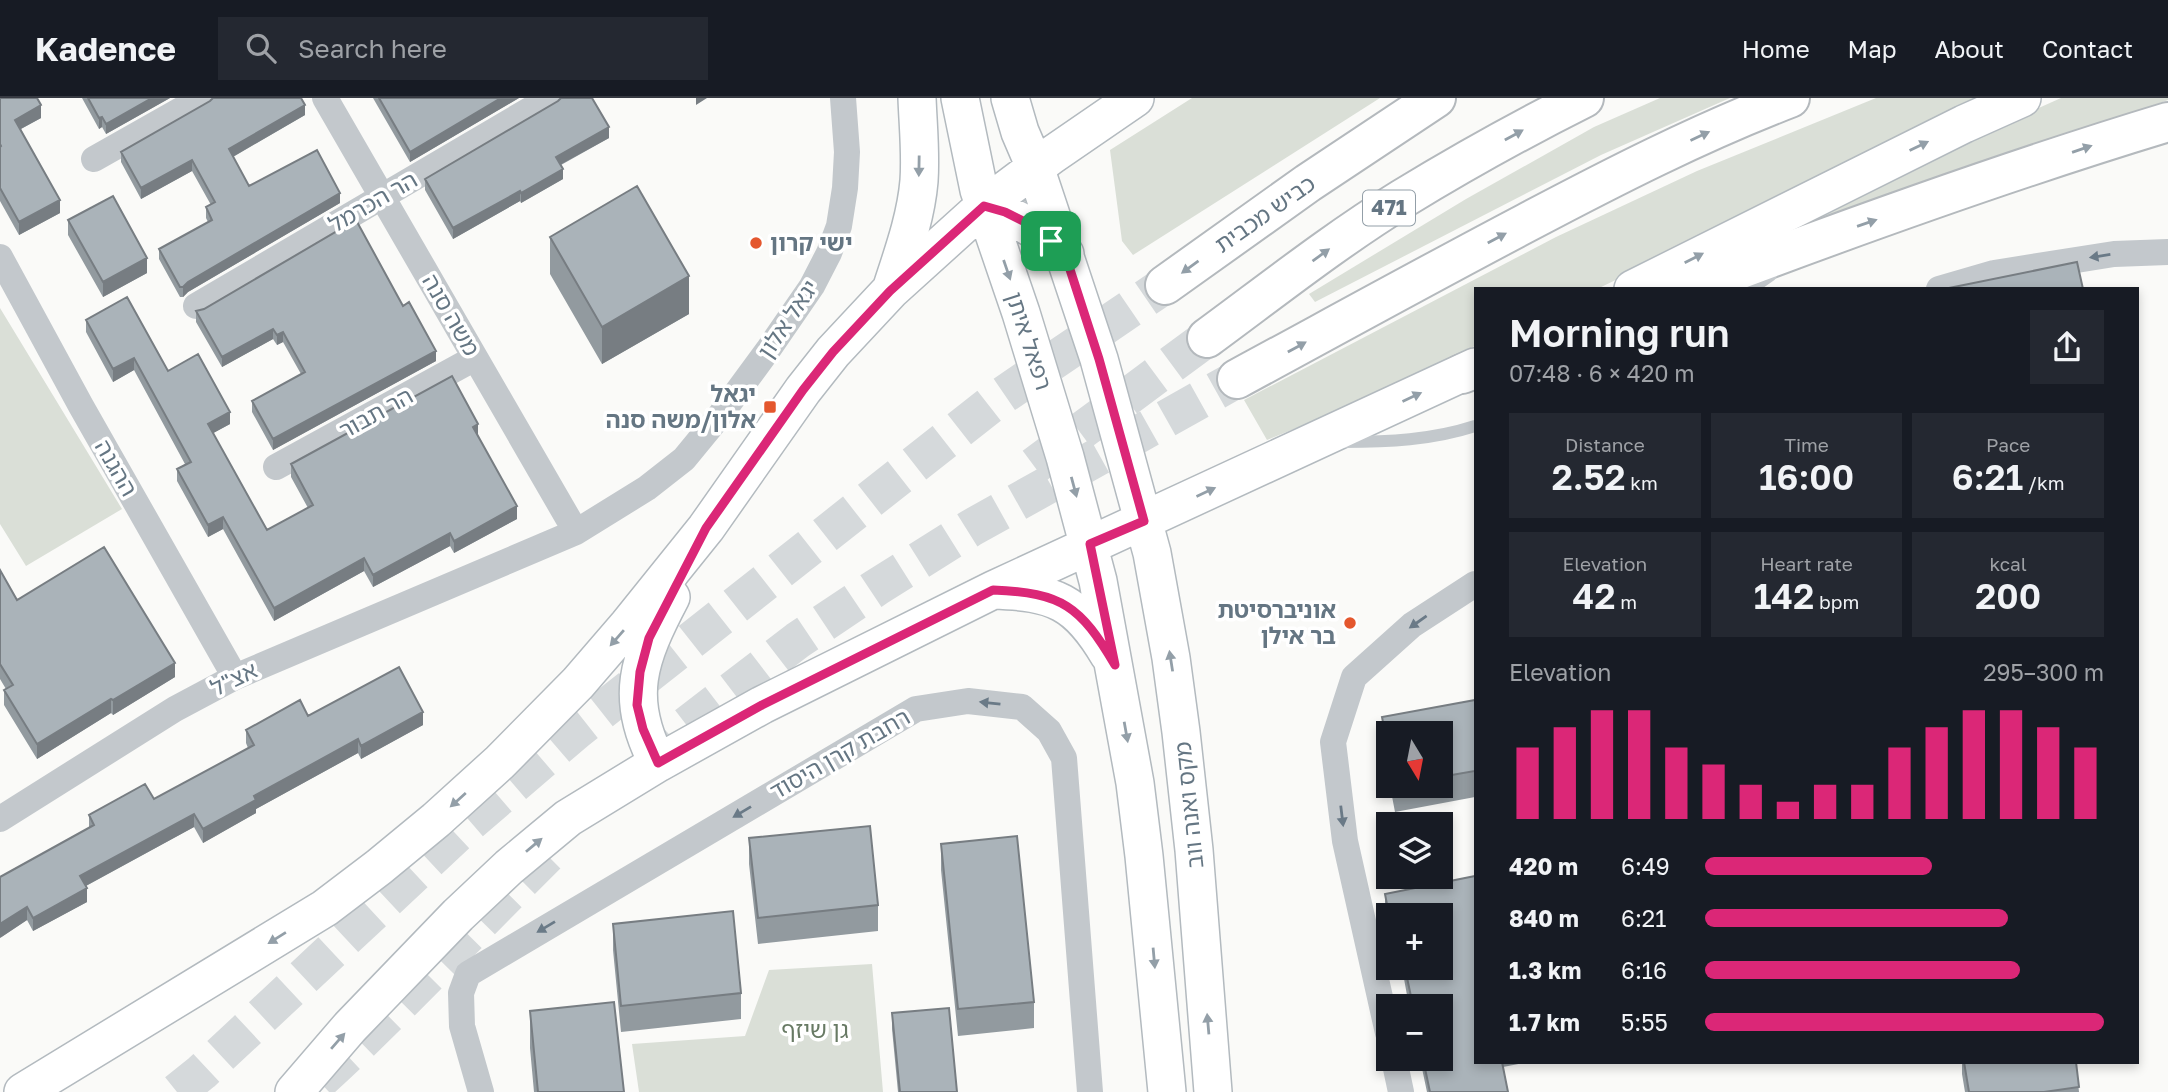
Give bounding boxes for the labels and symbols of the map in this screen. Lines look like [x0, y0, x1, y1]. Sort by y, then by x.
one-way arrow [1505, 129, 1524, 141]
one-way arrow [1690, 130, 1710, 142]
one-way arrow [1909, 140, 1929, 151]
one-way arrow [2072, 143, 2093, 154]
one-way arrow [913, 155, 925, 177]
street label: הר הכרמל [323, 165, 422, 238]
street label: כביש מכבית [1209, 168, 1320, 258]
road number: 471 [1363, 190, 1415, 226]
pin [1021, 211, 1081, 271]
one-way arrow [1856, 217, 1877, 228]
place label: ישי קרון [770, 228, 853, 256]
one-way arrow [1487, 233, 1507, 245]
marker: ישי קרון [748, 235, 764, 251]
one-way arrow [1312, 248, 1330, 262]
one-way arrow [2089, 251, 2111, 262]
one-way arrow [1684, 252, 1704, 264]
one-way arrow [1002, 260, 1012, 281]
one-way arrow [1181, 260, 1199, 274]
street label: משה סנה [417, 268, 487, 361]
street label: יגאל אלון [751, 274, 824, 363]
street label: רפאל איתן [1001, 288, 1059, 393]
one-way arrow [1287, 341, 1307, 353]
place label: יגאל אלון/משה סנה [606, 379, 756, 433]
street label: הר תבור [334, 381, 417, 444]
one-way arrow [1402, 391, 1423, 402]
marker: יגאל אלון/משה סנה [762, 399, 778, 415]
street label: ההגנה [90, 434, 144, 501]
one-way arrow [1069, 477, 1080, 499]
one-way arrow [1196, 487, 1216, 498]
place label: אוניברסיטת בר אילן [1217, 595, 1336, 649]
marker: אוניברסיטת בר אילן [1342, 615, 1358, 631]
one-way arrow [1409, 615, 1427, 629]
one-way arrow [609, 629, 625, 647]
one-way arrow [1166, 650, 1177, 672]
street label: אצ"ל [206, 655, 261, 701]
one-way arrow [979, 697, 1001, 708]
street label: רחבת קרן היסוד [765, 702, 914, 804]
one-way arrow [1121, 721, 1132, 743]
north arrow [1376, 721, 1452, 798]
street label: מקס ואנה ווב [1167, 740, 1209, 870]
one-way arrow [449, 792, 467, 808]
one-way arrow [733, 805, 752, 818]
one-way arrow [1336, 805, 1347, 827]
one-way arrow [525, 838, 543, 853]
one-way arrow [537, 921, 556, 933]
one-way arrow [268, 931, 287, 944]
one-way arrow [1149, 947, 1160, 969]
one-way arrow [1202, 1013, 1213, 1035]
park label: גן שיזף [781, 1015, 849, 1043]
one-way arrow [330, 1032, 345, 1049]

